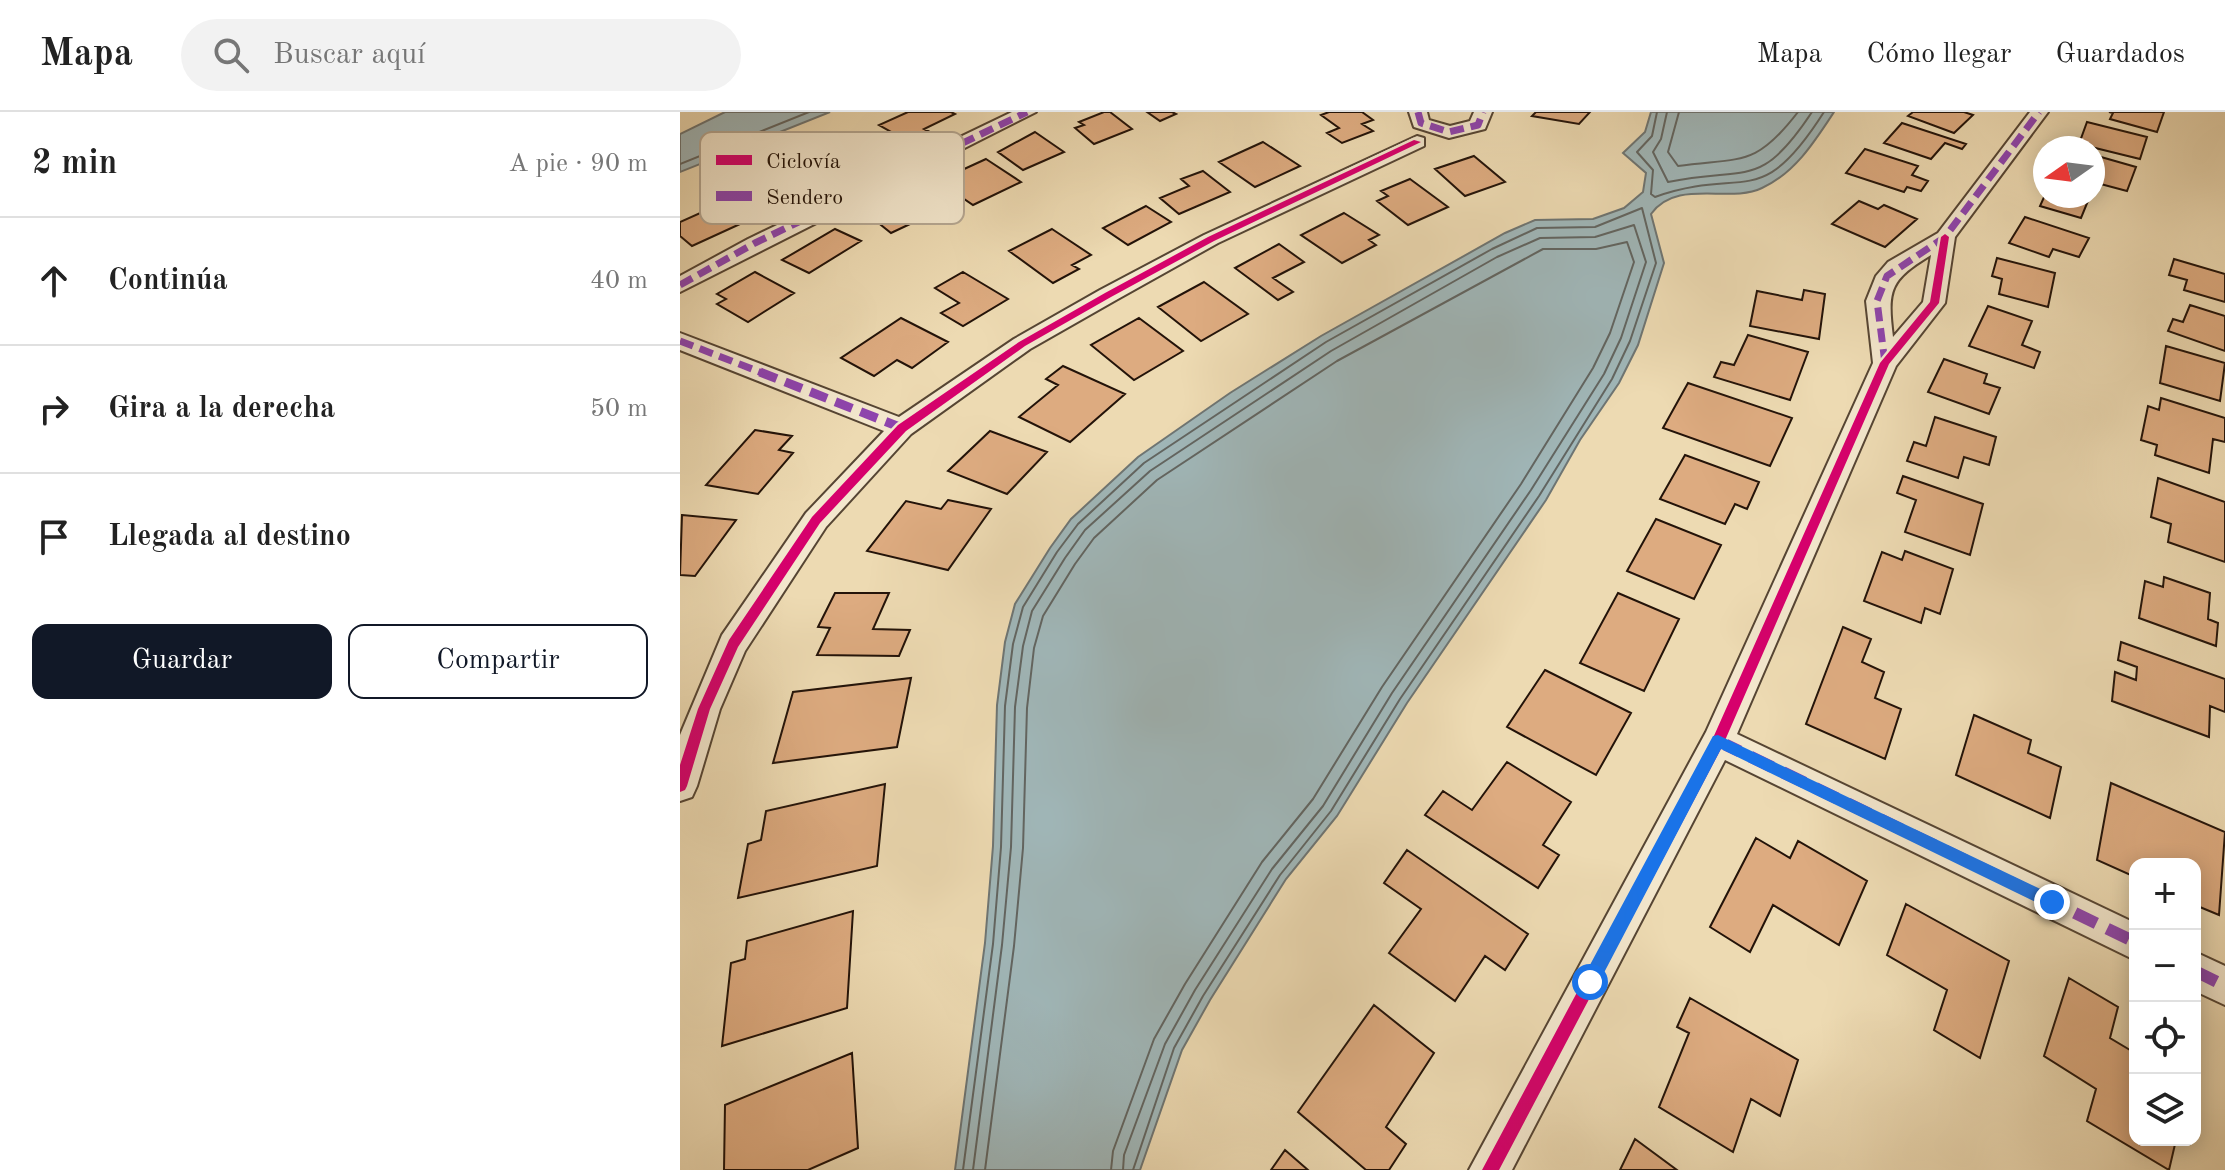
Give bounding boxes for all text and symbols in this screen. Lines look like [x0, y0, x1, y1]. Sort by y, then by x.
search box [181, 19, 741, 91]
icon: search [209, 33, 253, 77]
text: Mapa [40, 36, 133, 74]
text: Buscar aquí [273, 40, 425, 70]
text: Mapa [1757, 41, 1822, 69]
text: Cómo llegar [1866, 41, 2011, 69]
text: Guardados [2055, 41, 2185, 69]
legend [700, 132, 964, 224]
north arrow [2033, 136, 2105, 208]
text: 2 min [32, 147, 117, 181]
text: A pie · 90 m [508, 151, 648, 177]
text: Ciclovía [766, 151, 841, 173]
text: Sendero [766, 187, 843, 209]
icon: ahead [32, 259, 76, 303]
text: Continúa [108, 266, 228, 296]
text: 40 m [590, 268, 648, 294]
icon: right [32, 387, 76, 431]
text: Gira a la derecha [108, 394, 335, 424]
text: 50 m [590, 396, 648, 422]
icon: arrive [32, 515, 76, 559]
text: Llegada al destino [108, 522, 351, 552]
button: Guardar [32, 624, 332, 699]
button: Compartir [348, 624, 648, 699]
map controls [2129, 858, 2201, 1146]
button: + [2129, 858, 2201, 930]
route end [2034, 884, 2070, 920]
button: − [2129, 930, 2201, 1002]
route start [1572, 964, 1608, 1000]
button: locate [2129, 1002, 2201, 1074]
button: layers [2129, 1074, 2201, 1146]

